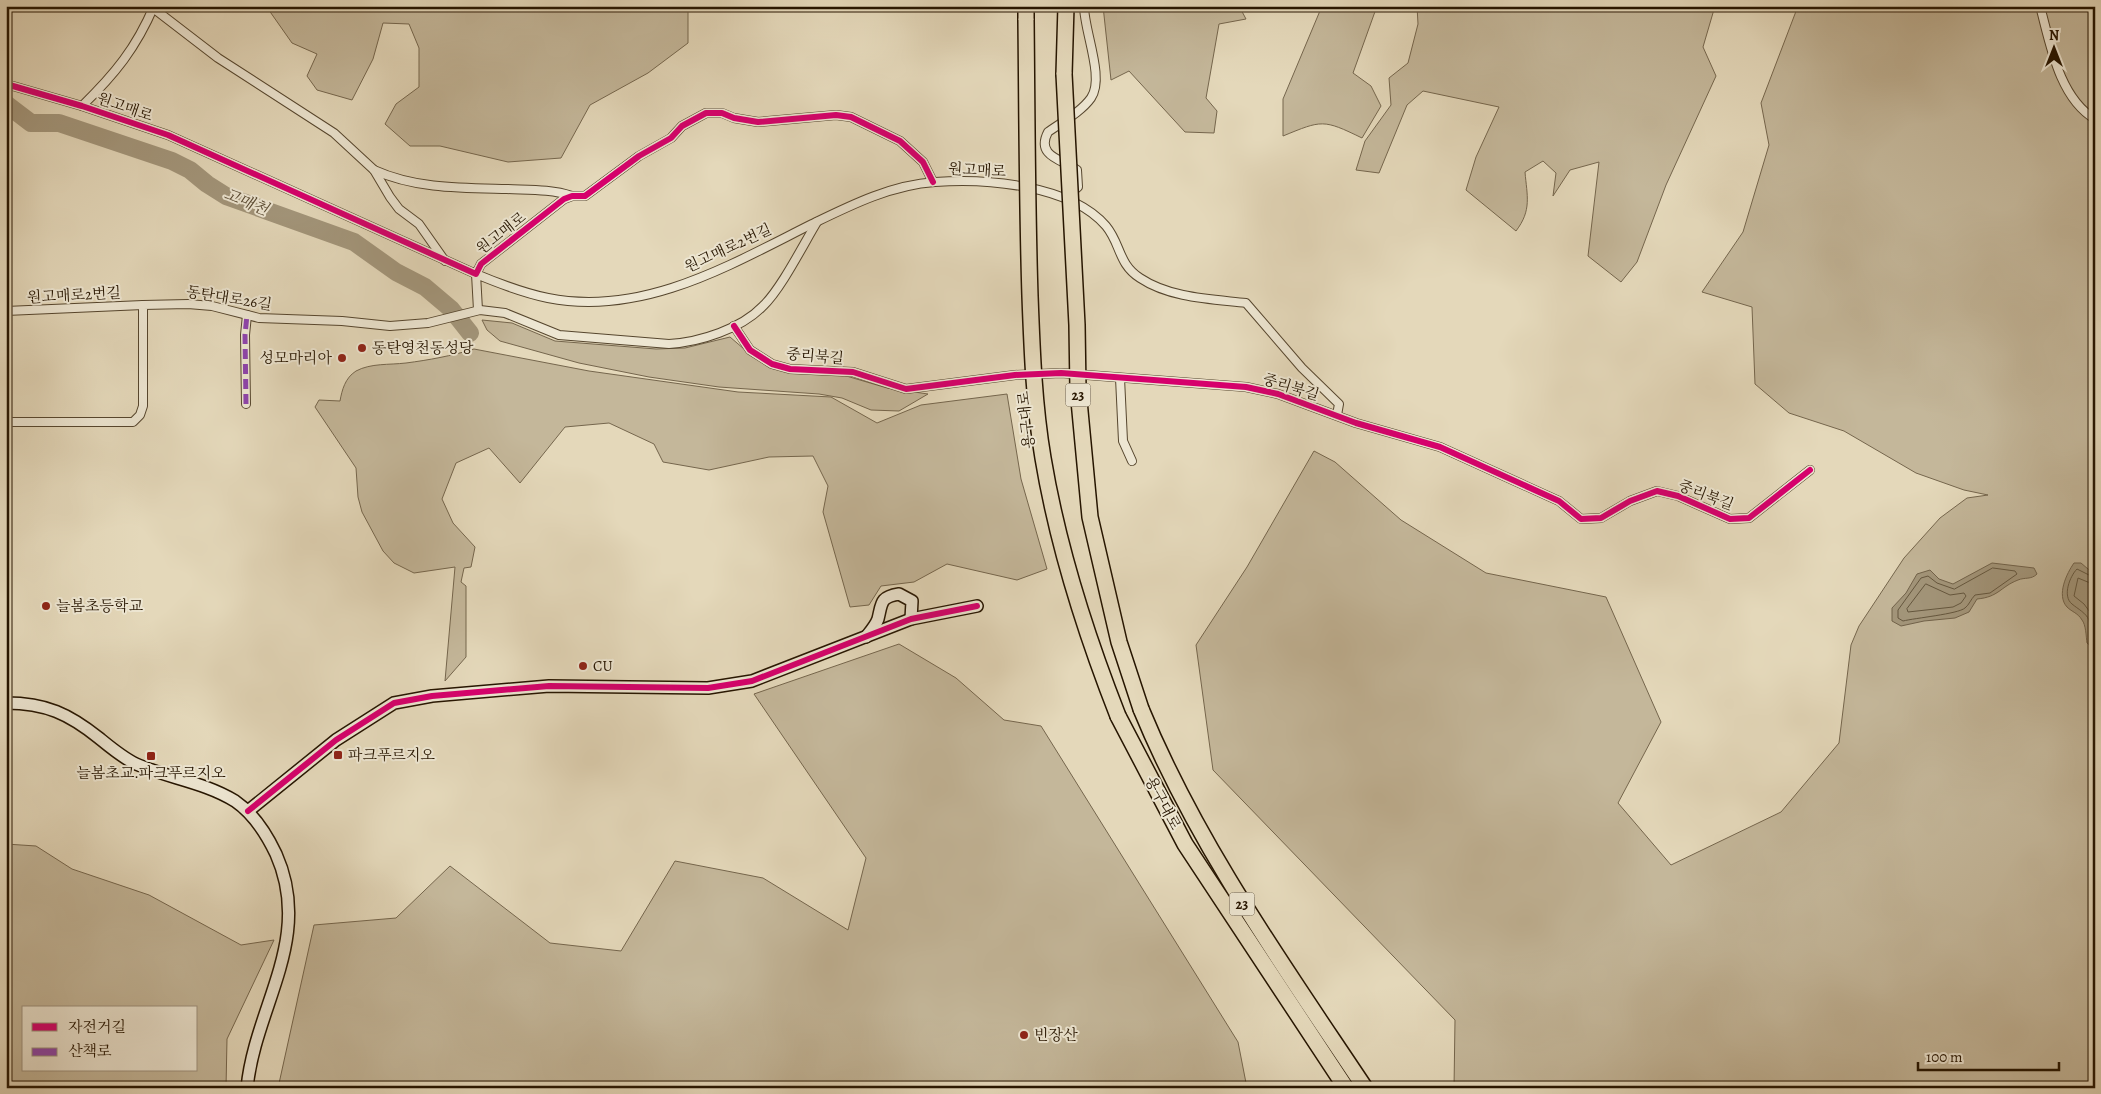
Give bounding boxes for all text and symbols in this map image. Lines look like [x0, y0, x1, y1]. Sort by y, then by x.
north arrow [2028, 22, 2078, 72]
text: N [2049, 26, 2059, 45]
street label: 원고매로 [94, 88, 156, 126]
street label: 원고매로 [948, 158, 1007, 182]
water label: 고매천 [220, 183, 273, 221]
street label: 원고매로 [472, 207, 530, 259]
street label: 원고매로2번길 [681, 219, 775, 277]
street label: 동탄대로26길 [185, 281, 273, 315]
street label: 원고매로2번길 [27, 283, 121, 307]
place label: 동탄영천동성당 [372, 338, 474, 358]
marker: 동탄영천동성당 [356, 342, 368, 354]
street label: 중리북길 [785, 344, 845, 368]
place label: 성모마리아 [260, 348, 333, 368]
marker: 성모마리아 [336, 352, 348, 364]
street label: 중리북길 [1260, 369, 1322, 405]
road number: 23 [1066, 384, 1090, 406]
street label: 용구대로 [1013, 390, 1039, 450]
street label: 중리북길 [1675, 475, 1737, 515]
place label: 늘봄초등학교 [56, 596, 143, 616]
marker: 늘봄초등학교 [40, 600, 52, 612]
place label: CU [593, 656, 613, 676]
marker: CU [577, 660, 589, 672]
place label: 파크푸르지오 [348, 745, 435, 765]
marker: 파크푸르지오 [332, 749, 344, 761]
marker: 늘봄초교.파크푸르지오 [145, 750, 157, 762]
place label: 늘봄초교.파크푸르지오 [76, 763, 226, 783]
street label: 용구대로 [1141, 773, 1186, 834]
road number: 23 [1230, 892, 1254, 916]
legend [22, 1006, 198, 1072]
text: 자전거길 [68, 1017, 126, 1037]
place label: 빈장산 [1034, 1025, 1078, 1045]
marker: 빈장산 [1018, 1029, 1030, 1041]
scale bar [1918, 1039, 2060, 1071]
text: 산책로 [68, 1041, 112, 1061]
text: 100 m [1926, 1047, 1963, 1067]

